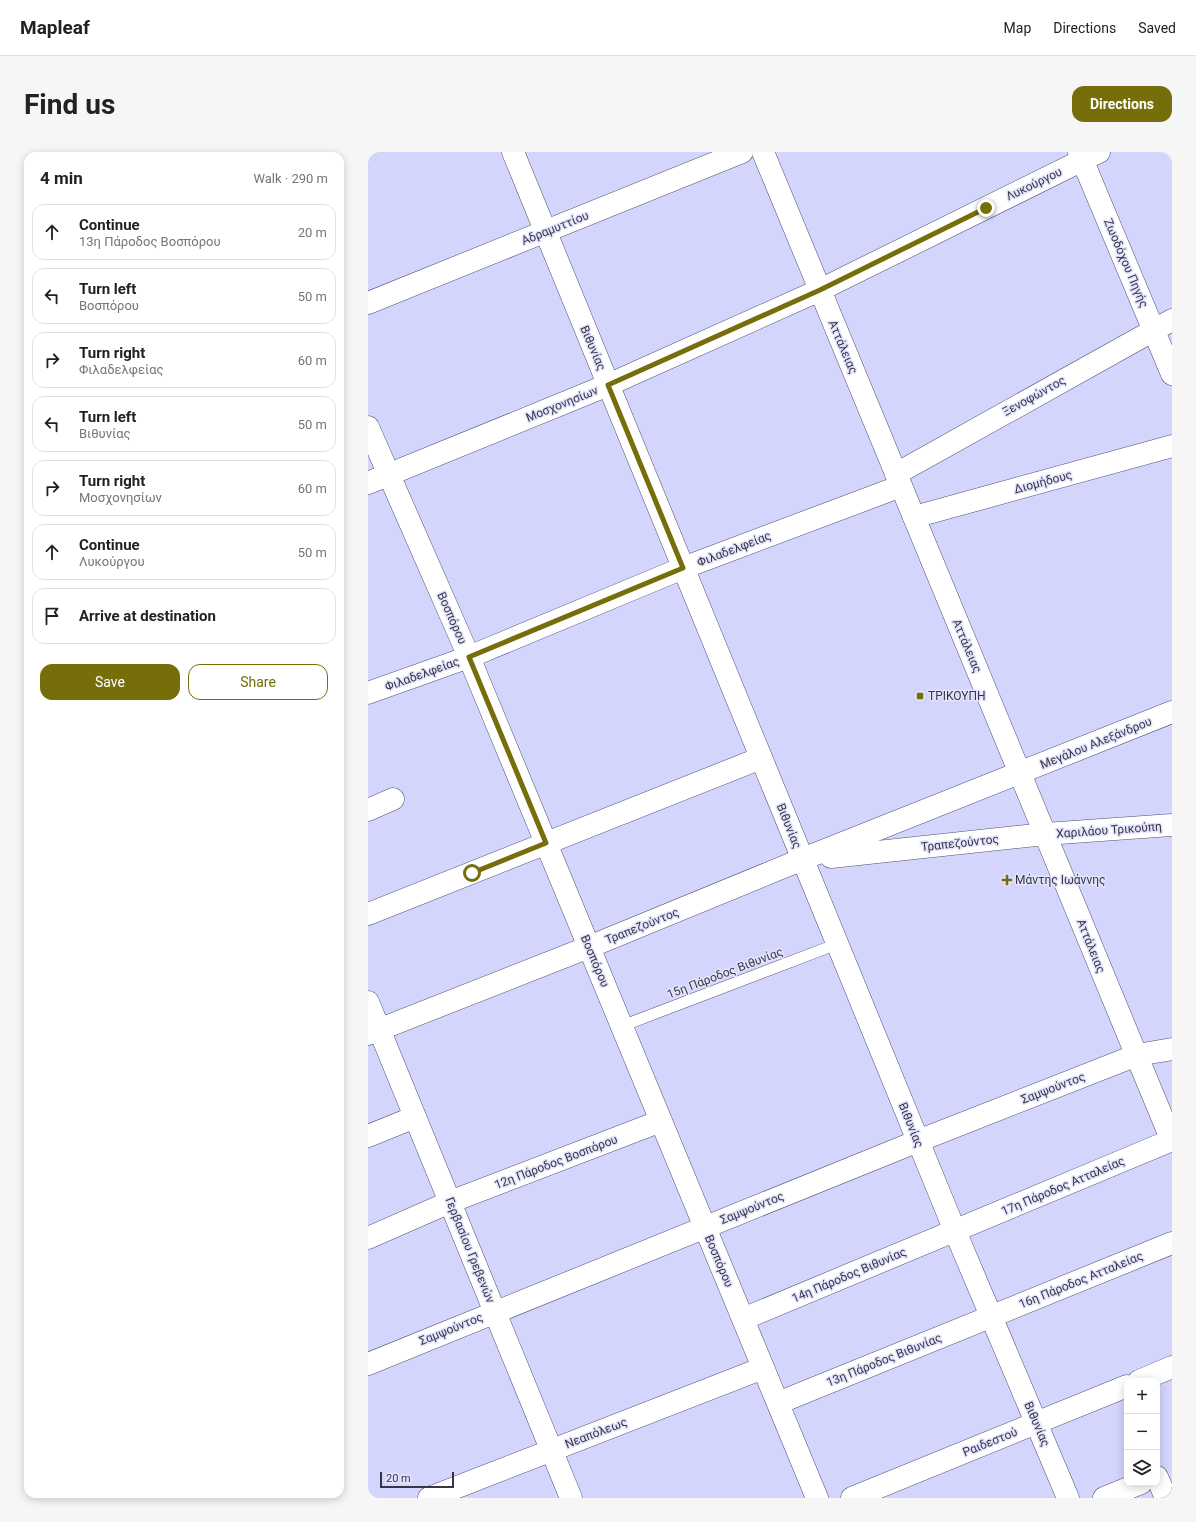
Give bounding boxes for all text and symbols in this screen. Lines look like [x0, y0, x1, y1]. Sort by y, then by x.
text: Mapleaf [20, 16, 90, 39]
text: Map [1004, 20, 1031, 36]
text: Directions [1053, 20, 1116, 36]
text: Saved [1138, 20, 1176, 36]
button: Directions [1072, 86, 1172, 122]
text: Find us [24, 88, 115, 121]
street label: Λυκούργου [1004, 164, 1064, 204]
text: 4 min [40, 168, 83, 188]
text: Walk · 290 m [253, 171, 328, 186]
route end [977, 199, 995, 217]
street label: Αδραμυττίου [519, 208, 591, 248]
text: Continue [79, 216, 140, 234]
street label: Ζωοδόχου Πηγής [1101, 216, 1151, 310]
icon: ahead [41, 221, 63, 243]
text: 20 m [298, 225, 327, 240]
text: 13η Πάροδος Βοσπόρου [79, 234, 221, 249]
text: Turn left [79, 280, 136, 298]
icon: left [41, 285, 63, 307]
text: 50 m [298, 289, 327, 304]
text: Βοσπόρου [79, 298, 139, 313]
street label: Αττάλειας [825, 318, 861, 376]
street label: Βιθυνίας [577, 323, 609, 373]
text: Turn right [79, 344, 145, 362]
icon: right [41, 349, 63, 371]
text: 60 m [298, 353, 327, 368]
text: Φιλαδελφείας [79, 362, 164, 377]
street label: Ξενοφώντος [1000, 373, 1068, 419]
street label: Μοσχονησίων [524, 383, 600, 425]
text: Turn left [79, 408, 136, 426]
icon: left [41, 413, 63, 435]
text: 50 m [298, 417, 327, 432]
text: Βιθυνίας [79, 426, 131, 441]
street label: Διομήδους [1012, 468, 1074, 496]
text: Turn right [79, 472, 145, 490]
icon: right [41, 477, 63, 499]
text: 60 m [298, 481, 327, 496]
text: Μοσχονησίων [79, 490, 162, 505]
street label: Φιλαδελφείας [695, 528, 773, 570]
text: Continue [79, 536, 140, 554]
icon: ahead [41, 541, 63, 563]
text: 50 m [298, 545, 327, 560]
text: Λυκούργου [79, 554, 145, 569]
street label: Βοσπόρου [434, 590, 470, 646]
icon: arrive [41, 605, 63, 627]
text: Arrive at destination [79, 607, 216, 625]
street label: Αττάλειας [949, 617, 985, 675]
street label: Φιλαδελφείας [383, 654, 461, 694]
button: Save [40, 664, 180, 700]
button: Share [188, 664, 328, 700]
place label: ΤΡΙΚΟΥΠΗ [928, 689, 986, 703]
marker: ΤΡΙΚΟΥΠΗ [915, 691, 925, 701]
street label: Μεγάλου Αλεξάνδρου [1038, 714, 1154, 773]
street label: Βιθυνίας [774, 801, 804, 851]
street label: Χαριλάου Τρικούπη [1056, 819, 1162, 841]
street label: Τραπεζούντος [920, 832, 1000, 854]
route start [463, 864, 481, 882]
place label: Μάντης Ιωάννης [1015, 873, 1105, 887]
marker: Μάντης Ιωάννης [1002, 875, 1012, 885]
street label: Τραπεζούντος [603, 905, 681, 947]
street label: Αττάλειας [1074, 917, 1108, 975]
street label: Βοσπόρου [578, 933, 612, 989]
street label: 15η Πάροδος Βιθυνίας [665, 944, 785, 1002]
street label: Σαμψούντος [1019, 1069, 1087, 1107]
street label: Βιθυνίας [896, 1100, 926, 1150]
street label: 12η Πάροδος Βοσπόρου [493, 1132, 619, 1192]
street label: 17η Πάροδος Ατταλείας [999, 1154, 1127, 1218]
street label: Σαμψούντος [718, 1189, 786, 1227]
street label: Γερβασίου Γρεβενών [442, 1195, 498, 1305]
street label: Βοσπόρου [702, 1233, 736, 1289]
street label: 14η Πάροδος Βιθυνίας [790, 1245, 908, 1305]
street label: 16η Πάροδος Ατταλείας [1017, 1249, 1145, 1311]
street label: Σαμψούντος [417, 1310, 485, 1348]
street label: 13η Πάροδος Βιθυνίας [824, 1330, 944, 1390]
map controls [1124, 1378, 1160, 1486]
button: + [1124, 1378, 1160, 1414]
street label: Βιθυνίας [1021, 1399, 1053, 1449]
button: − [1124, 1414, 1160, 1450]
street label: Νεαπόλεως [563, 1415, 629, 1451]
street label: Ραιδεστού [961, 1425, 1019, 1459]
button: layers [1124, 1450, 1160, 1486]
scale bar [380, 1470, 454, 1489]
text: 20 m [386, 1472, 411, 1485]

